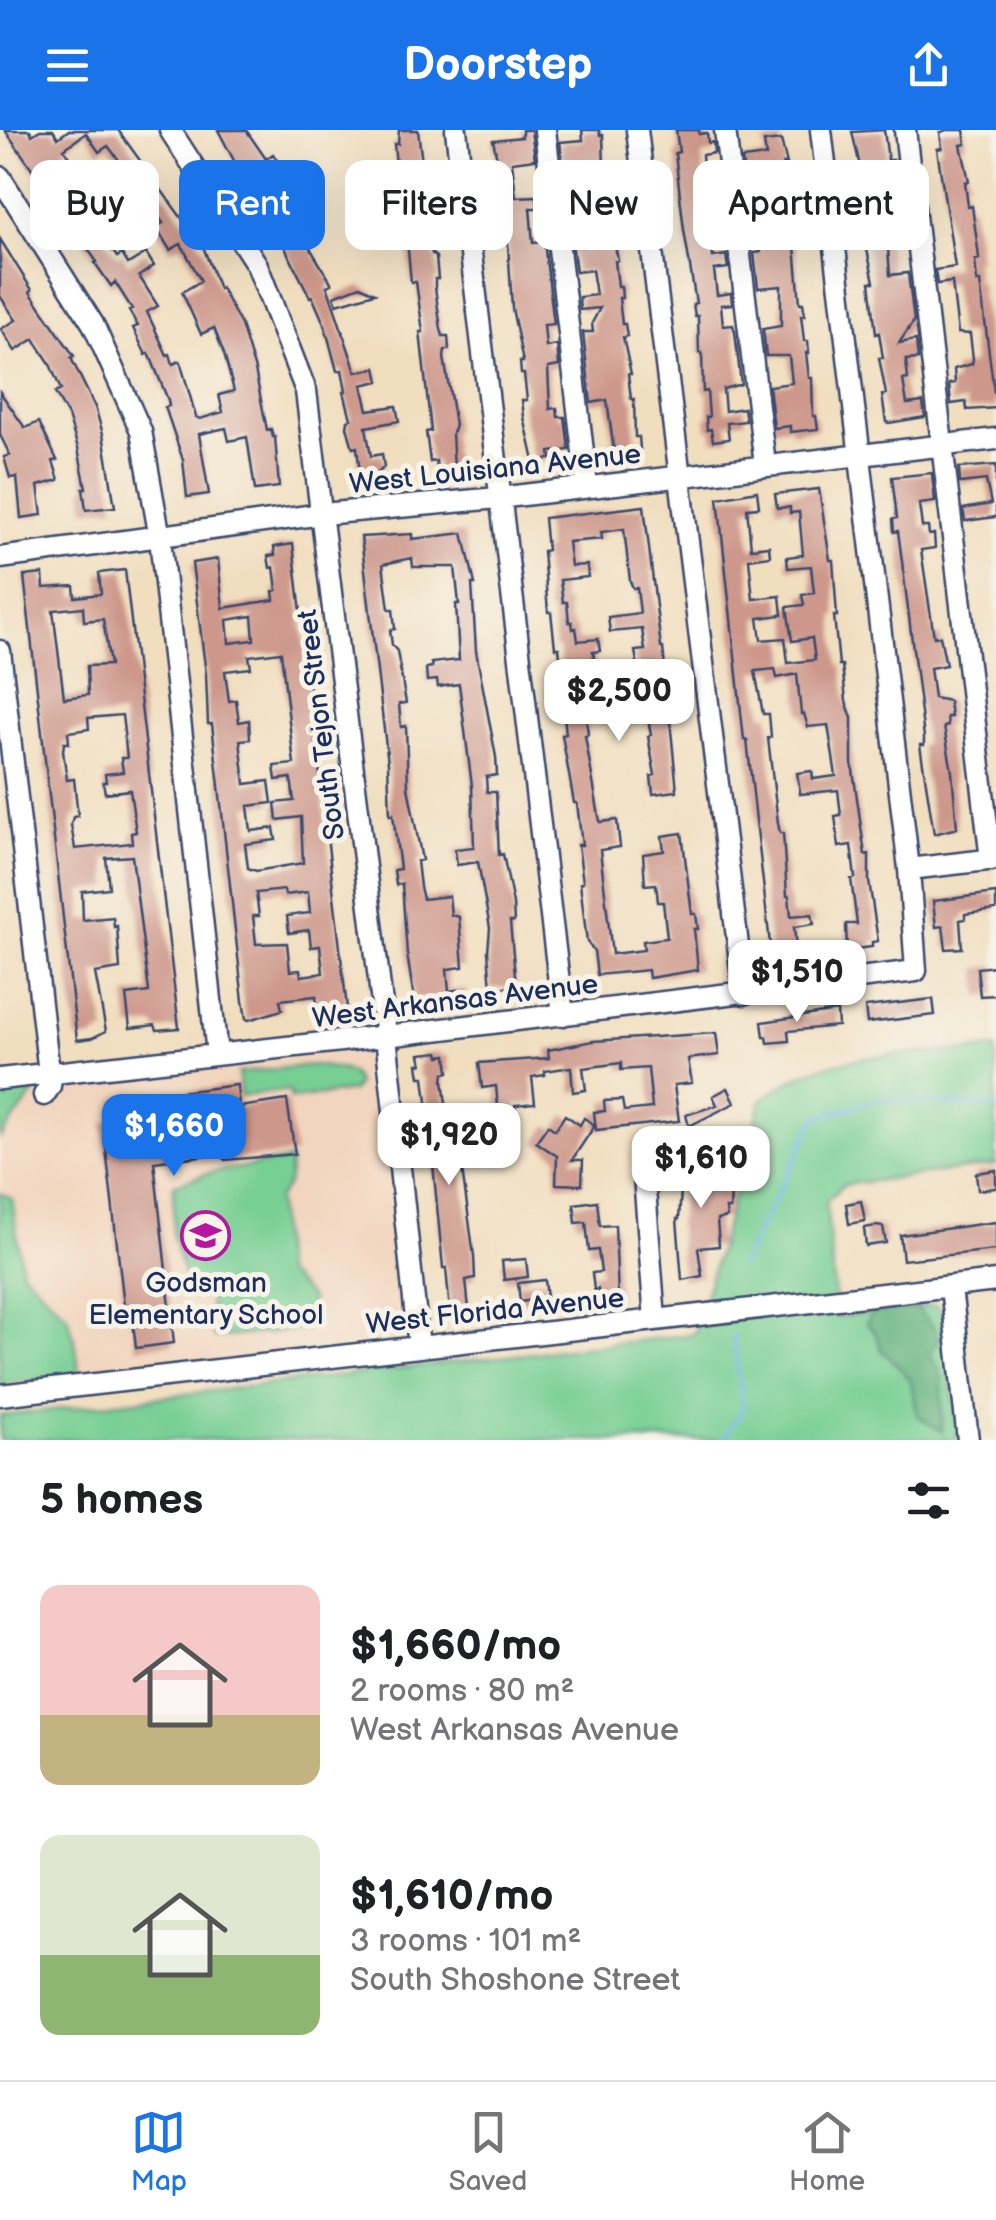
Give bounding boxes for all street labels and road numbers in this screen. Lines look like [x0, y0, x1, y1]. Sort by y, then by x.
street label: West Louisiana Avenue [348, 438, 643, 501]
street label: South Tejon Street [291, 607, 352, 842]
street label: West Arkansas Avenue [310, 968, 600, 1035]
street label: West Florida Avenue [365, 1282, 626, 1341]

